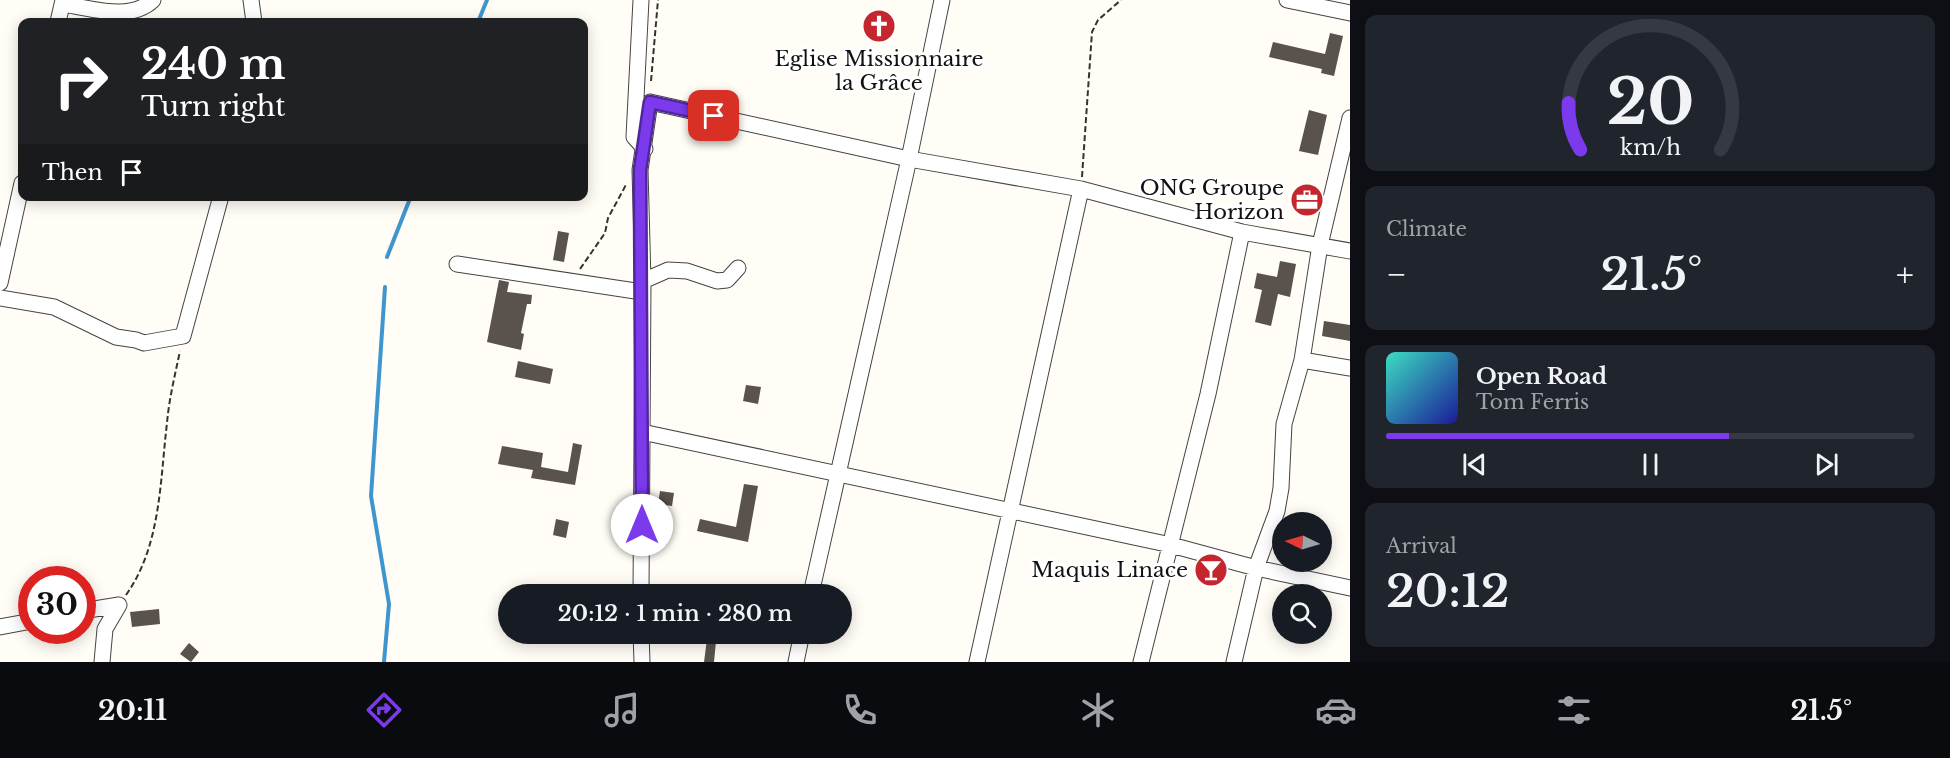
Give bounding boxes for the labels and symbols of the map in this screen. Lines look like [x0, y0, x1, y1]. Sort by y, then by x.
church icon: Eglise Missionnaire la Grâce [861, 8, 897, 44]
place label: Eglise Missionnaire la Grâce [775, 46, 983, 96]
pin [688, 90, 739, 141]
place label: ONG Groupe Horizon [1140, 175, 1284, 225]
office icon: ONG Groupe Horizon [1289, 182, 1325, 218]
position arrow [610, 493, 674, 557]
north arrow [1272, 512, 1332, 572]
bar icon: Maquis Linace [1193, 552, 1229, 588]
place label: Maquis Linace [1031, 557, 1188, 583]
speed limit sign: 30 [18, 566, 96, 644]

